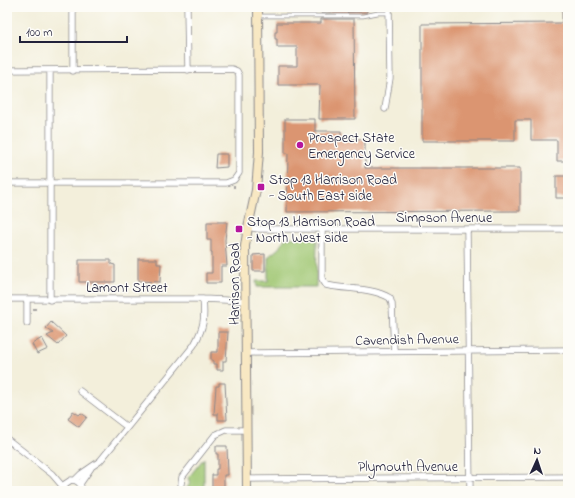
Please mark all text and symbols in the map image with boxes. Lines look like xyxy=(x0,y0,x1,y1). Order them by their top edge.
scale bar xyxy=(20,18,127,44)
text: 100 m xyxy=(26,24,53,42)
place label: Prospect State Emergency Service xyxy=(308,128,416,166)
marker: Prospect State Emergency Service xyxy=(295,140,305,150)
place label: Stop 13 Harrison Road - South East side xyxy=(269,170,397,207)
marker: Stop 13 Harrison Road - South East side xyxy=(256,182,266,192)
street label: Simpson Avenue xyxy=(396,208,493,229)
place label: Stop 13 Harrison Road - North West side xyxy=(247,212,375,249)
marker: Stop 13 Harrison Road - North West side xyxy=(234,224,244,234)
street label: Harrison Road xyxy=(225,243,246,325)
street label: Lamont Street xyxy=(86,278,168,299)
street label: Cavendish Avenue xyxy=(355,329,460,352)
north arrow xyxy=(517,440,557,480)
text: N xyxy=(533,443,542,459)
street label: Plymouth Avenue xyxy=(358,457,459,479)

